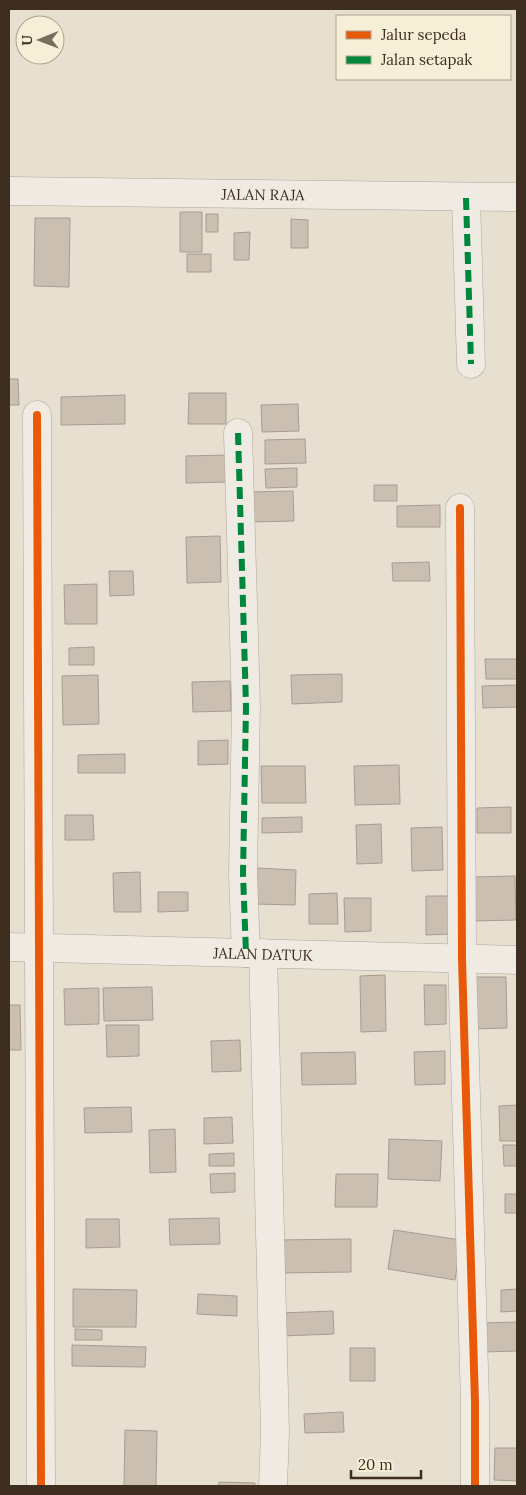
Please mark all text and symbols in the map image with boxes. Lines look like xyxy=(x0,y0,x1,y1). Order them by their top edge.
north arrow xyxy=(15,15,65,65)
legend xyxy=(336,15,511,80)
text: Jalur sepeda xyxy=(380,25,467,44)
text: U xyxy=(18,34,36,46)
text: Jalan setapak xyxy=(380,50,472,69)
street label: JALAN RAJA xyxy=(220,184,305,204)
street label: JALAN DATUK xyxy=(212,943,314,964)
scale bar xyxy=(351,1448,421,1480)
text: 20 m xyxy=(358,1455,393,1474)

